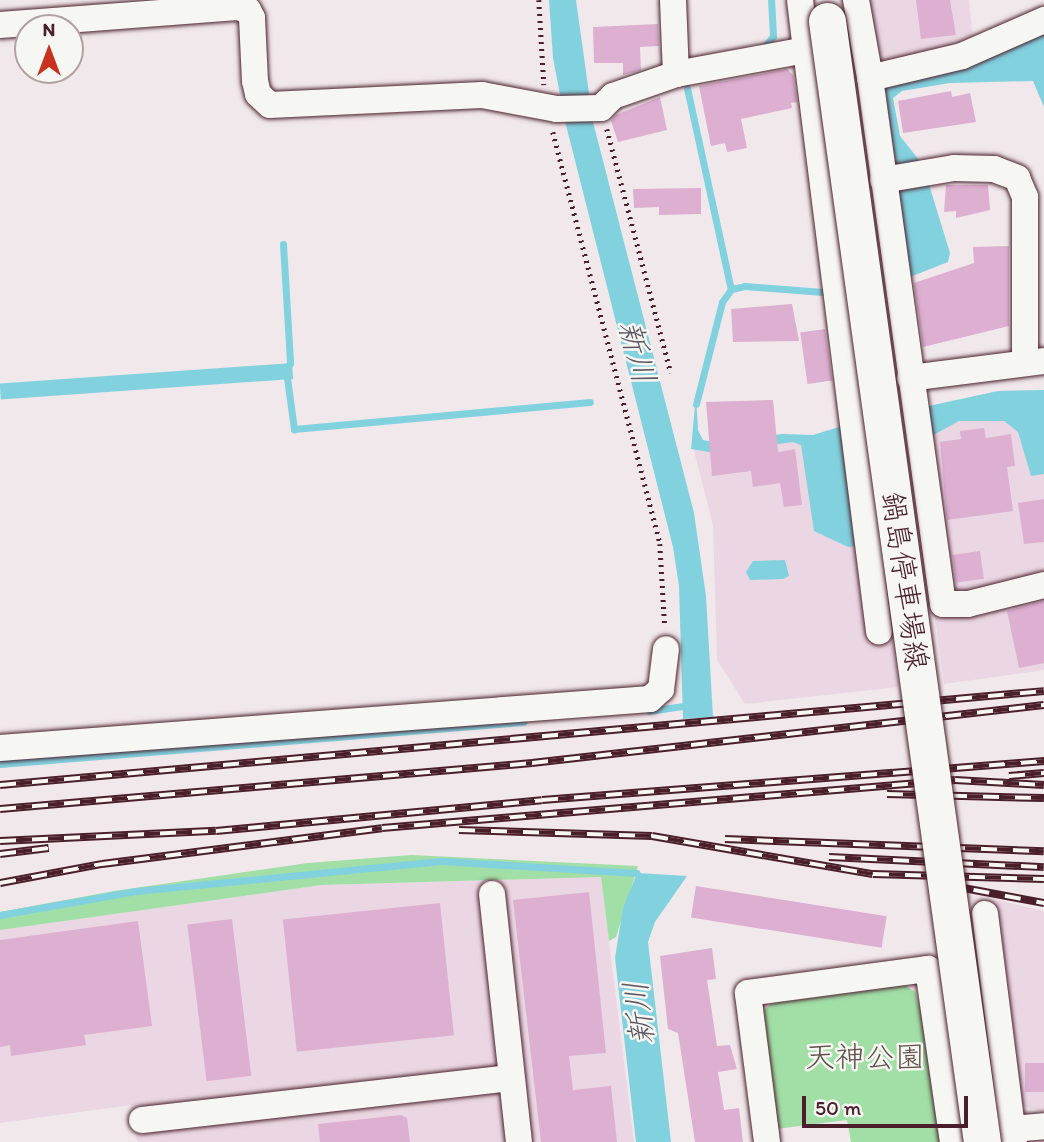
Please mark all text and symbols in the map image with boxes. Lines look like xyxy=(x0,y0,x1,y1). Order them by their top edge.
north arrow xyxy=(14,14,84,84)
text: N xyxy=(43,18,55,41)
water label: 新川 xyxy=(610,316,664,388)
street label: 鍋島停車場線 xyxy=(875,489,935,673)
water label: 新川 xyxy=(616,979,662,1047)
park label: 天神公園 xyxy=(805,1039,925,1075)
scale bar xyxy=(806,1082,972,1126)
text: 50 m xyxy=(815,1095,861,1120)

